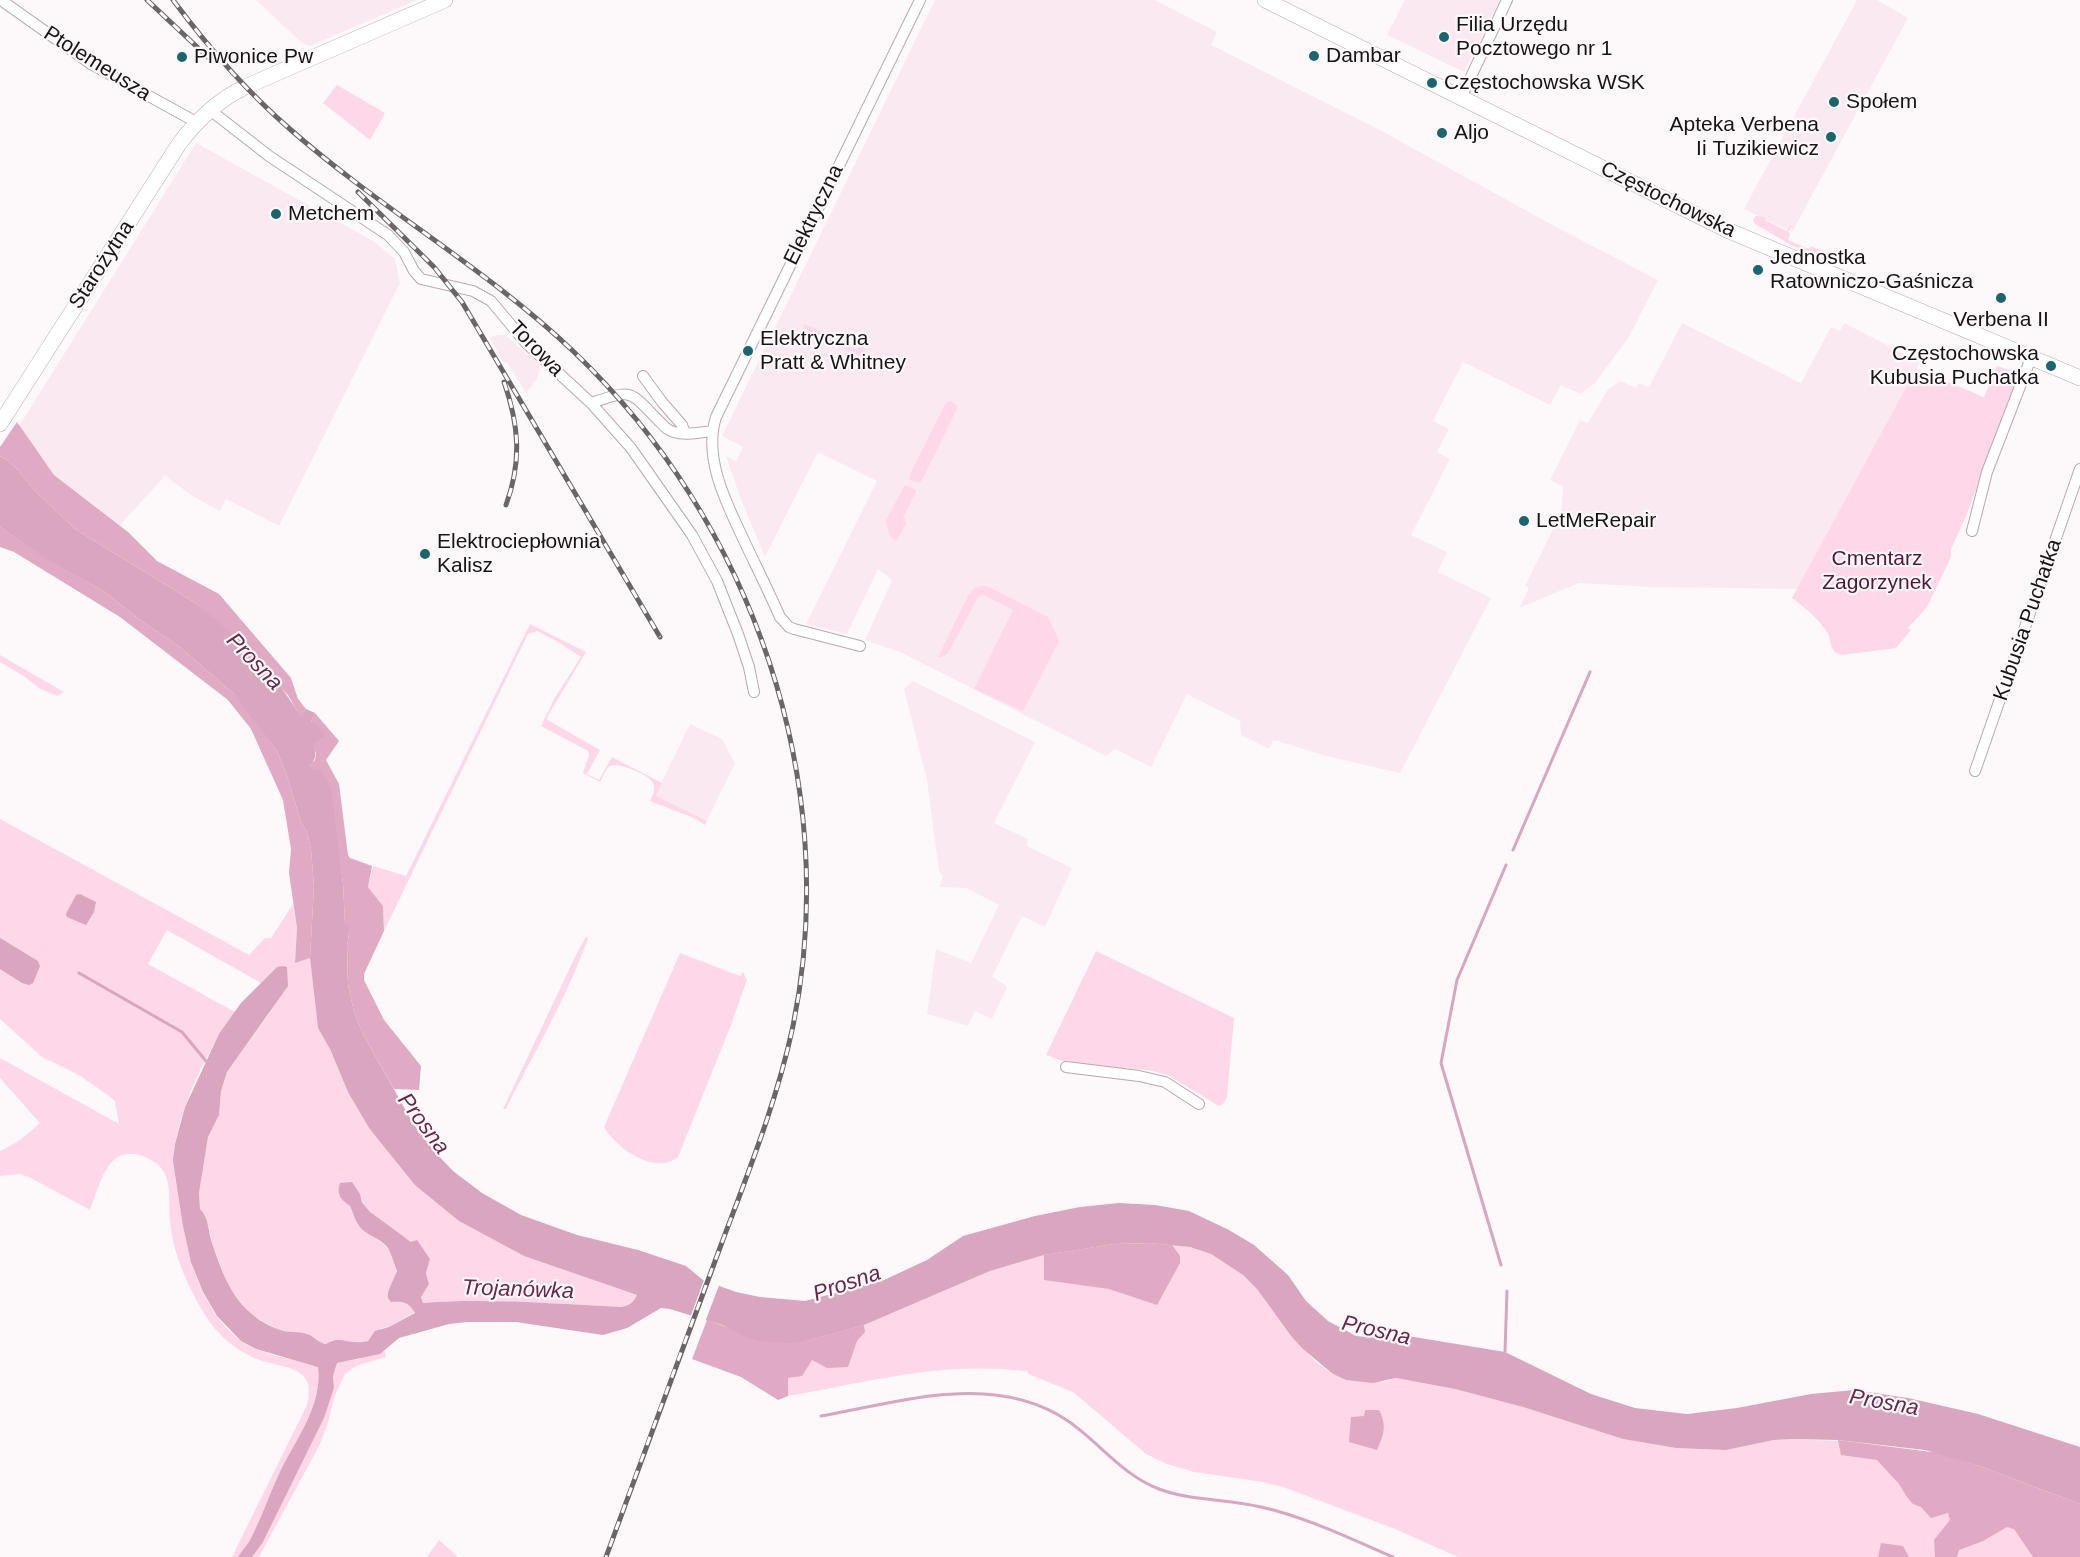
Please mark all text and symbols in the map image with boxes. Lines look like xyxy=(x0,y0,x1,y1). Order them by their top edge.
place label: Filia Urzędu Pocztowego nr 1 xyxy=(1456,12,1612,62)
street label: Ptolemeusza xyxy=(39,21,155,107)
marker: Filia Urzędu Pocztowego nr 1 xyxy=(1437,30,1451,44)
place label: Dambar xyxy=(1326,43,1401,69)
place label: Piwonice Pw xyxy=(194,44,313,70)
marker: Dambar xyxy=(1307,49,1321,63)
marker: Piwonice Pw xyxy=(175,50,189,64)
place label: Częstochowska WSK xyxy=(1444,70,1645,96)
marker: Częstochowska WSK xyxy=(1425,76,1439,90)
place label: Społem xyxy=(1846,89,1917,115)
marker: Społem xyxy=(1827,95,1841,109)
place label: Apteka Verbena Ii Tuzikiewicz xyxy=(1670,112,1819,162)
place label: Aljo xyxy=(1454,120,1489,146)
marker: Aljo xyxy=(1435,126,1449,140)
marker: Apteka Verbena Ii Tuzikiewicz xyxy=(1824,130,1838,144)
street label: Częstochowska xyxy=(1596,156,1740,244)
street label: Elektryczna xyxy=(779,161,849,269)
place label: Metchem xyxy=(288,201,374,227)
marker: Metchem xyxy=(269,207,283,221)
street label: Starożytna xyxy=(64,216,140,314)
place label: Jednostka Ratowniczo-Gaśnicza xyxy=(1770,245,1973,295)
marker: Jednostka Ratowniczo-Gaśnicza xyxy=(1751,263,1765,277)
marker: Verbena II xyxy=(1994,291,2008,305)
place label: Verbena II xyxy=(1953,307,2049,333)
street label: Torowa xyxy=(503,316,569,382)
place label: Elektryczna Pratt & Whitney xyxy=(760,326,906,376)
place label: Częstochowska Kubusia Puchatka xyxy=(1870,341,2039,391)
marker: Elektryczna Pratt & Whitney xyxy=(741,344,755,358)
marker: Częstochowska Kubusia Puchatka xyxy=(2044,359,2058,373)
place label: LetMeRepair xyxy=(1536,508,1656,534)
marker: LetMeRepair xyxy=(1517,514,1531,528)
place label: Elektrociepłownia Kalisz xyxy=(437,529,600,579)
street label: Kubusia Puchatka xyxy=(1989,536,2067,704)
park label: Cmentarz Zagorzynek xyxy=(1822,546,1932,596)
marker: Elektrociepłownia Kalisz xyxy=(418,547,432,561)
water label: Prosna xyxy=(220,628,288,696)
water label: Prosna xyxy=(391,1088,455,1160)
water label: Prosna xyxy=(810,1260,884,1308)
water label: Trojanówka xyxy=(462,1275,574,1305)
water label: Prosna xyxy=(1339,1310,1413,1352)
water label: Prosna xyxy=(1847,1384,1921,1422)

